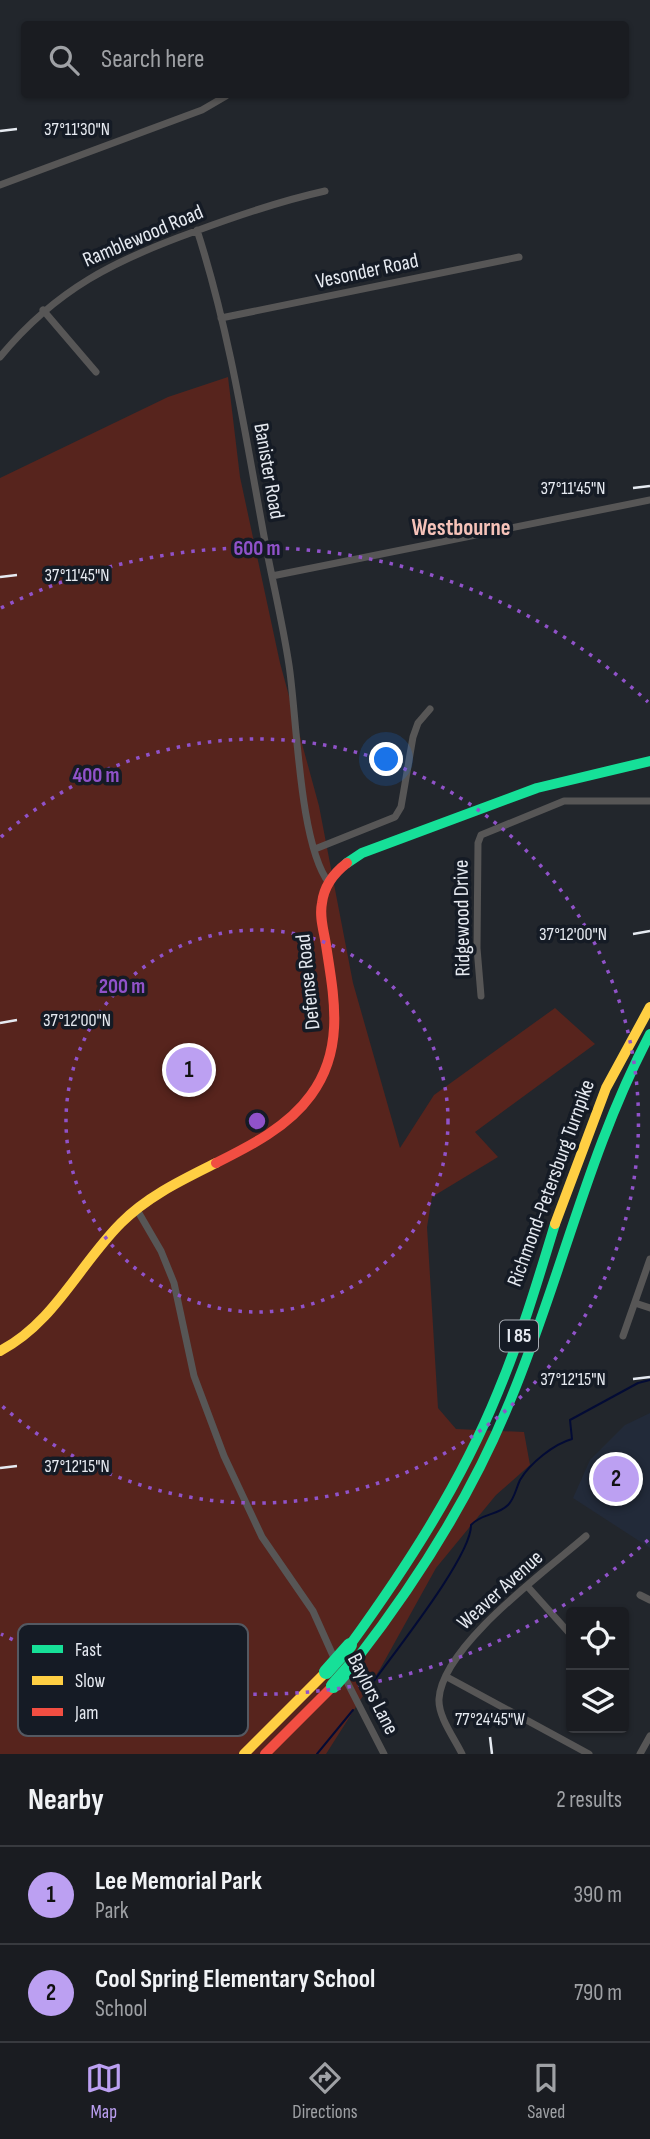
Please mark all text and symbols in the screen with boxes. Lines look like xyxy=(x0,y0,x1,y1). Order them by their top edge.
search box xyxy=(21,21,629,98)
icon: search xyxy=(45,41,83,79)
text: Search here xyxy=(101,44,204,75)
text: 37°11'30"N xyxy=(44,119,110,140)
street label: Ramblewood Road xyxy=(79,199,207,273)
street label: Vesonder Road xyxy=(314,248,420,294)
street label: Banister Road xyxy=(248,421,290,521)
text: 37°11'45"N xyxy=(540,478,606,499)
district label: Westbourne xyxy=(412,514,511,542)
text: 600 m xyxy=(233,536,281,561)
text: 37°11'45"N xyxy=(44,565,110,586)
your location xyxy=(369,742,403,776)
text: 400 m xyxy=(73,763,119,788)
street label: Ridgewood Drive xyxy=(448,859,476,977)
text: 37°12'00"N xyxy=(539,924,607,945)
street label: Defense Road xyxy=(291,933,325,1031)
text: 200 m xyxy=(99,974,145,999)
text: 37°12'00"N xyxy=(43,1010,111,1031)
pin: 1 xyxy=(166,1044,212,1096)
street label: Richmond-Petersburg Turnpike xyxy=(502,1076,600,1290)
centre of rings xyxy=(245,1109,269,1133)
road number: I 85 xyxy=(500,1320,538,1352)
text: 37°12'15"N xyxy=(540,1369,606,1390)
pin: 2 xyxy=(593,1453,639,1505)
text: 37°12'15"N xyxy=(44,1456,110,1477)
street label: Weaver Avenue xyxy=(452,1545,548,1635)
map controls xyxy=(566,1607,629,1733)
button: locate xyxy=(566,1607,629,1670)
legend xyxy=(18,1624,248,1736)
text: Fast xyxy=(75,1639,102,1662)
street label: Baylors Lane xyxy=(342,1649,404,1739)
text: Slow xyxy=(75,1670,105,1693)
button: layers xyxy=(566,1670,629,1733)
text: Jam xyxy=(74,1702,98,1725)
text: 77°24'45"W xyxy=(455,1709,525,1730)
text: Nearby xyxy=(28,1782,104,1818)
text: 2 results xyxy=(556,1786,622,1814)
text: Lee Memorial Park xyxy=(95,1866,262,1897)
text: 1 xyxy=(46,1881,56,1909)
text: 390 m xyxy=(573,1881,622,1909)
text: Park xyxy=(95,1897,129,1925)
text: Cool Spring Elementary School xyxy=(95,1964,375,1995)
text: 2 xyxy=(46,1979,56,2007)
text: 790 m xyxy=(574,1979,622,2007)
text: School xyxy=(95,1995,147,2023)
tab: Map xyxy=(85,2059,123,2124)
tab: Directions xyxy=(292,2059,358,2124)
tab: Saved xyxy=(527,2059,565,2124)

